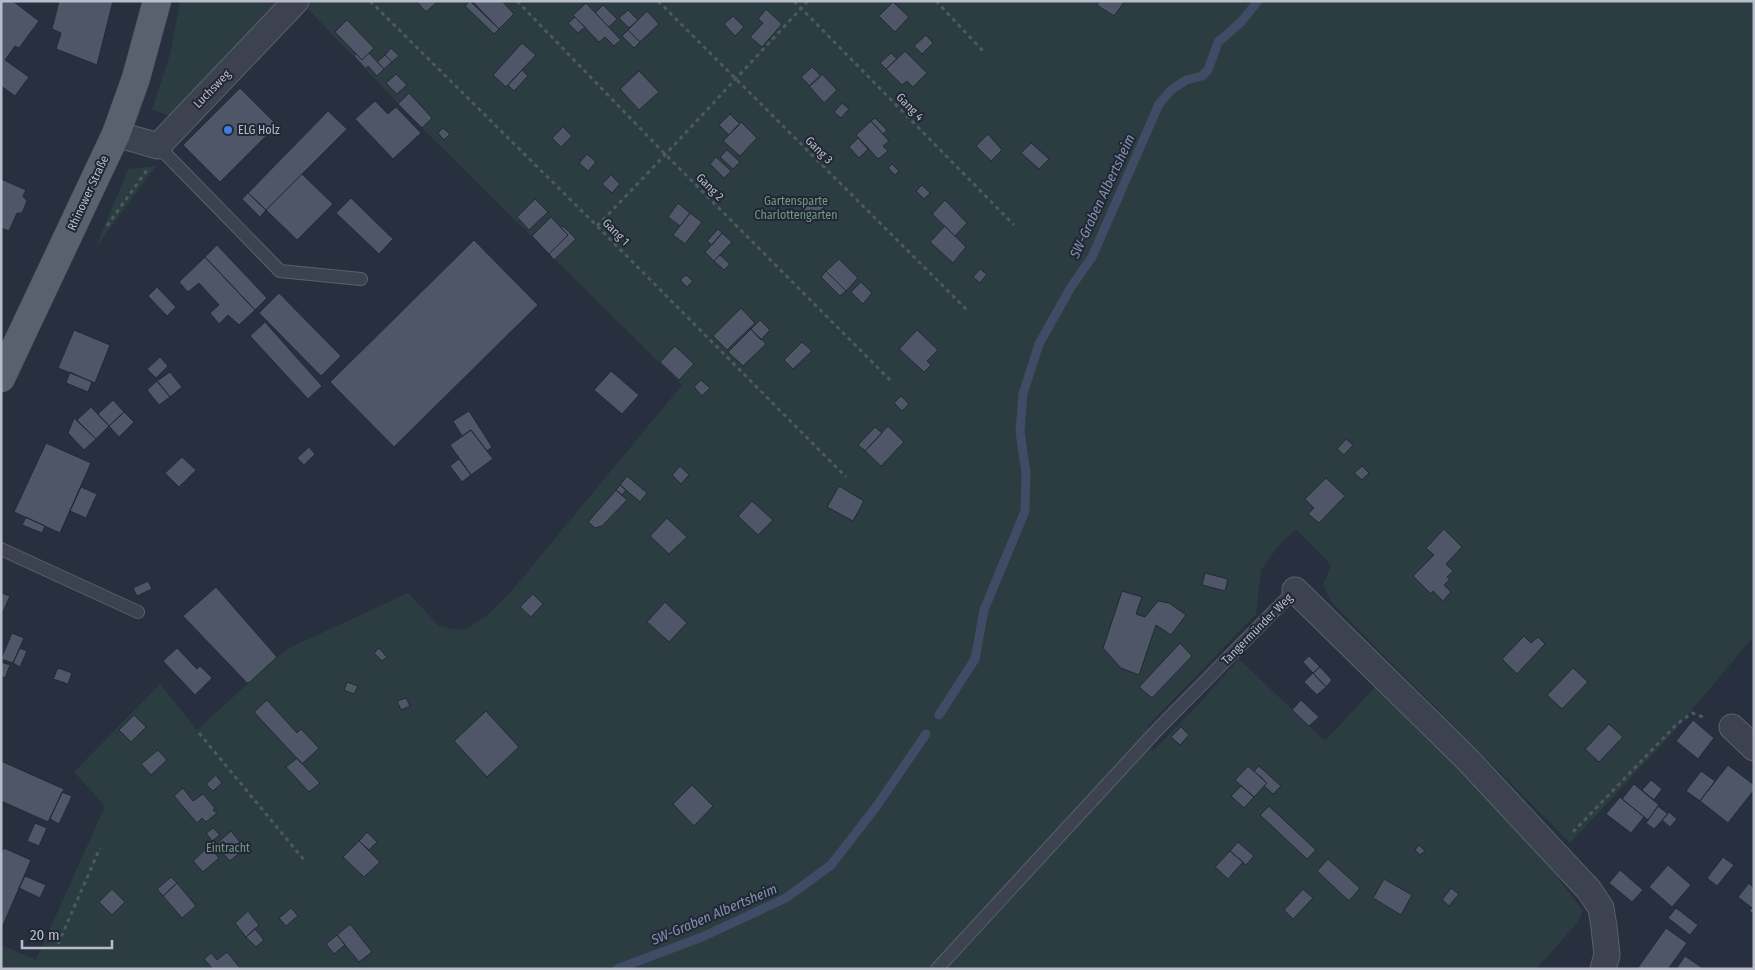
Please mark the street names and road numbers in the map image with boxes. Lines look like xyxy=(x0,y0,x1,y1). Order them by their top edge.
street label: Luchsweg xyxy=(191,67,234,111)
street label: Gang 4 xyxy=(893,90,927,124)
street label: Gang 3 xyxy=(802,133,836,167)
street label: Rhinower Straße xyxy=(64,153,112,233)
street label: Gang 2 xyxy=(693,170,727,204)
street label: Gang 1 xyxy=(600,216,632,248)
street label: Tangermünder Weg xyxy=(1219,590,1296,667)

